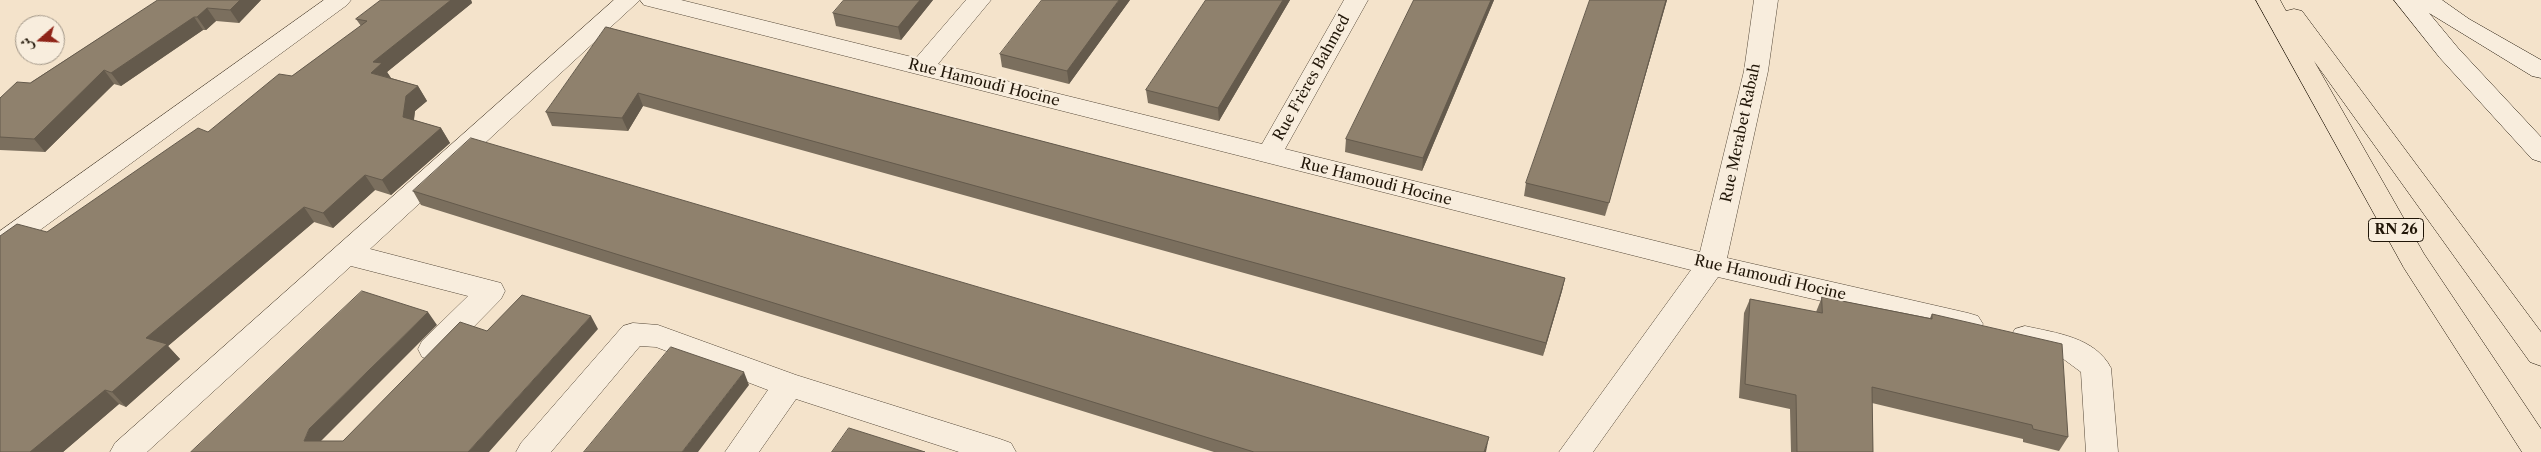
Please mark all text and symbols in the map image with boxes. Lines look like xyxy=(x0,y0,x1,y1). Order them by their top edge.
street label: Rue Frères Bahmed xyxy=(1270,12,1354,144)
north arrow xyxy=(15,15,65,65)
text: ش xyxy=(16,35,38,54)
street label: Rue Hamoudi Hocine xyxy=(906,55,1062,111)
street label: Rue Merabet Rabah xyxy=(1717,62,1765,204)
street label: Rue Hamoudi Hocine xyxy=(1298,154,1454,210)
road number: RN 26 xyxy=(2368,218,2424,242)
street label: Rue Hamoudi Hocine xyxy=(1692,252,1848,304)

